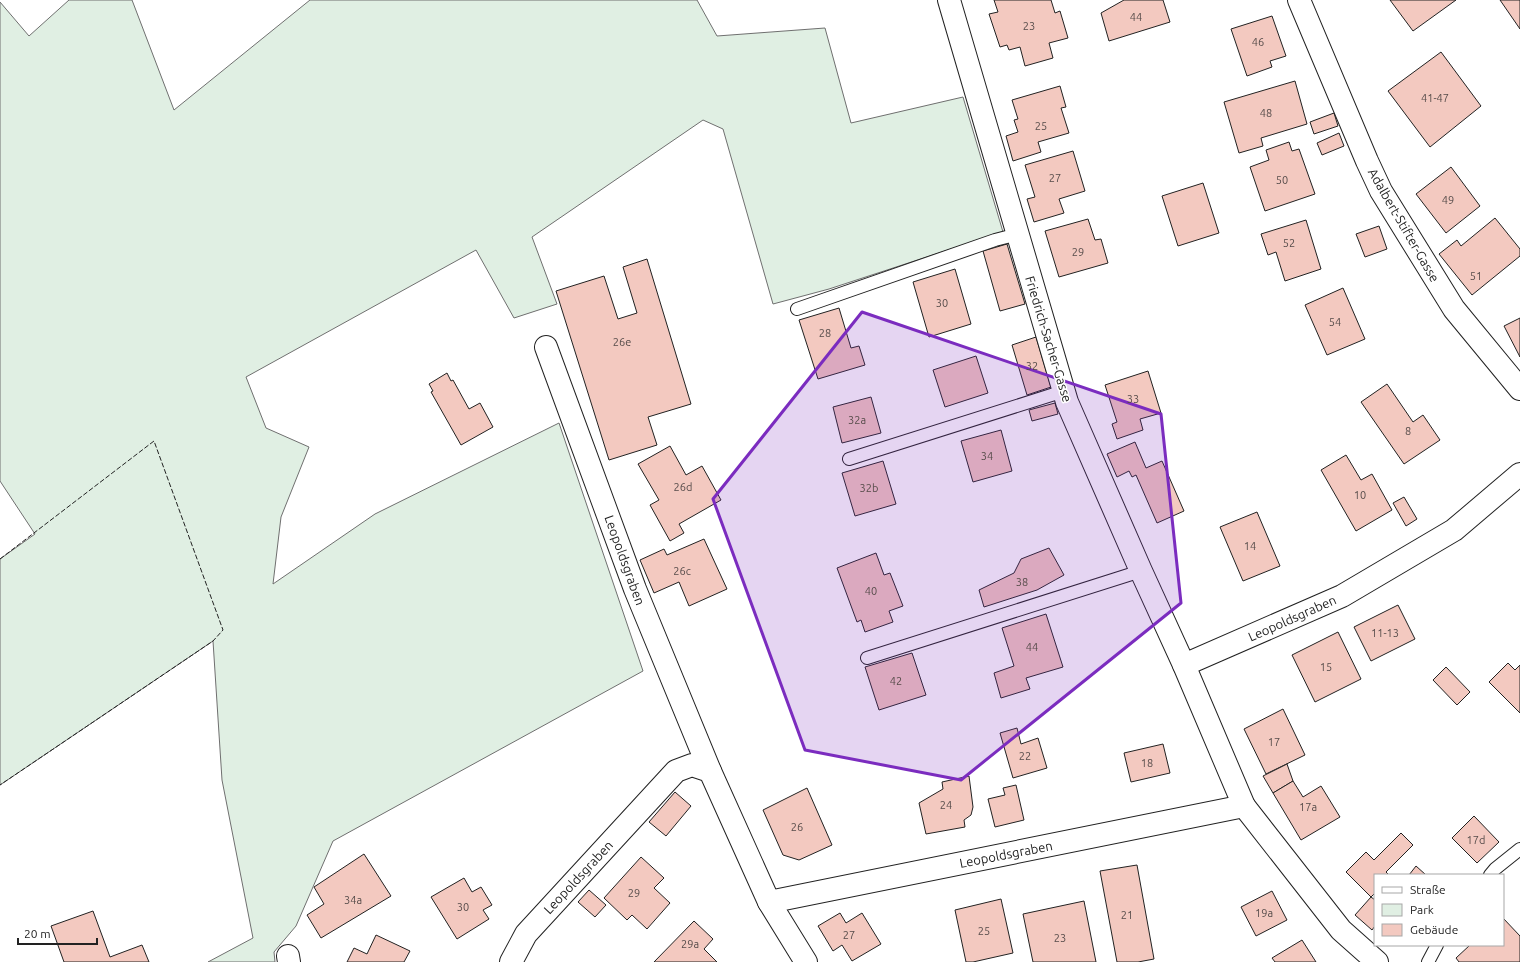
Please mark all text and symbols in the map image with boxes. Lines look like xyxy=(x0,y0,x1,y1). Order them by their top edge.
house number: 44 xyxy=(1130,11,1142,23)
house number: 23 xyxy=(1023,20,1035,32)
house number: 46 xyxy=(1252,36,1264,48)
house number: 41-47 xyxy=(1421,92,1449,104)
house number: 48 xyxy=(1260,107,1272,119)
house number: 25 xyxy=(1035,120,1047,132)
street label: Adalbert-Stifter-Gasse xyxy=(1366,166,1442,284)
house number: 27 xyxy=(1049,172,1061,184)
house number: 50 xyxy=(1276,174,1288,186)
house number: 49 xyxy=(1442,194,1454,206)
house number: 52 xyxy=(1283,237,1295,249)
house number: 29 xyxy=(1072,246,1084,258)
house number: 51 xyxy=(1470,270,1482,282)
street label: Friedrich-Sacher-Gasse xyxy=(1023,274,1075,404)
house number: 30 xyxy=(936,297,948,309)
house number: 54 xyxy=(1329,316,1341,328)
house number: 28 xyxy=(819,327,831,339)
house number: 26e xyxy=(613,336,631,348)
house number: 32 xyxy=(1026,360,1038,372)
house number: 33 xyxy=(1127,393,1139,405)
house number: 32a xyxy=(848,414,866,426)
house number: 8 xyxy=(1405,425,1411,437)
house number: 34 xyxy=(981,450,993,462)
house number: 26d xyxy=(674,481,692,493)
house number: 32b xyxy=(860,482,878,494)
house number: 10 xyxy=(1354,489,1366,501)
street label: Leopoldsgraben xyxy=(602,513,648,607)
house number: 14 xyxy=(1244,540,1256,552)
house number: 26c xyxy=(673,565,691,577)
house number: 38 xyxy=(1016,576,1028,588)
house number: 40 xyxy=(865,585,877,597)
street label: Leopoldsgraben xyxy=(1246,592,1338,644)
house number: 11-13 xyxy=(1371,627,1399,639)
house number: 44 xyxy=(1026,641,1038,653)
house number: 15 xyxy=(1320,661,1332,673)
house number: 42 xyxy=(890,675,902,687)
house number: 17 xyxy=(1268,736,1280,748)
house number: 22 xyxy=(1019,750,1031,762)
house number: 18 xyxy=(1141,757,1153,769)
house number: 24 xyxy=(940,799,952,811)
house number: 17a xyxy=(1299,801,1317,813)
house number: 26 xyxy=(791,821,803,833)
house number: 17d xyxy=(1467,834,1485,846)
street label: Leopoldsgraben xyxy=(541,838,615,916)
street label: Leopoldsgraben xyxy=(958,838,1054,870)
legend xyxy=(1374,874,1504,946)
text: Straße xyxy=(1410,883,1446,896)
house number: 29 xyxy=(628,887,640,899)
house number: 34a xyxy=(344,894,362,906)
house number: 30 xyxy=(457,901,469,913)
text: Park xyxy=(1410,903,1434,916)
house number: 19a xyxy=(1255,907,1273,919)
house number: 21 xyxy=(1121,909,1133,921)
scale bar xyxy=(18,920,97,946)
text: Gebäude xyxy=(1410,923,1458,936)
house number: 25 xyxy=(978,925,990,937)
text: 20 m xyxy=(24,927,51,940)
house number: 27 xyxy=(843,929,855,941)
house number: 23 xyxy=(1054,932,1066,944)
house number: 29a xyxy=(681,938,699,950)

